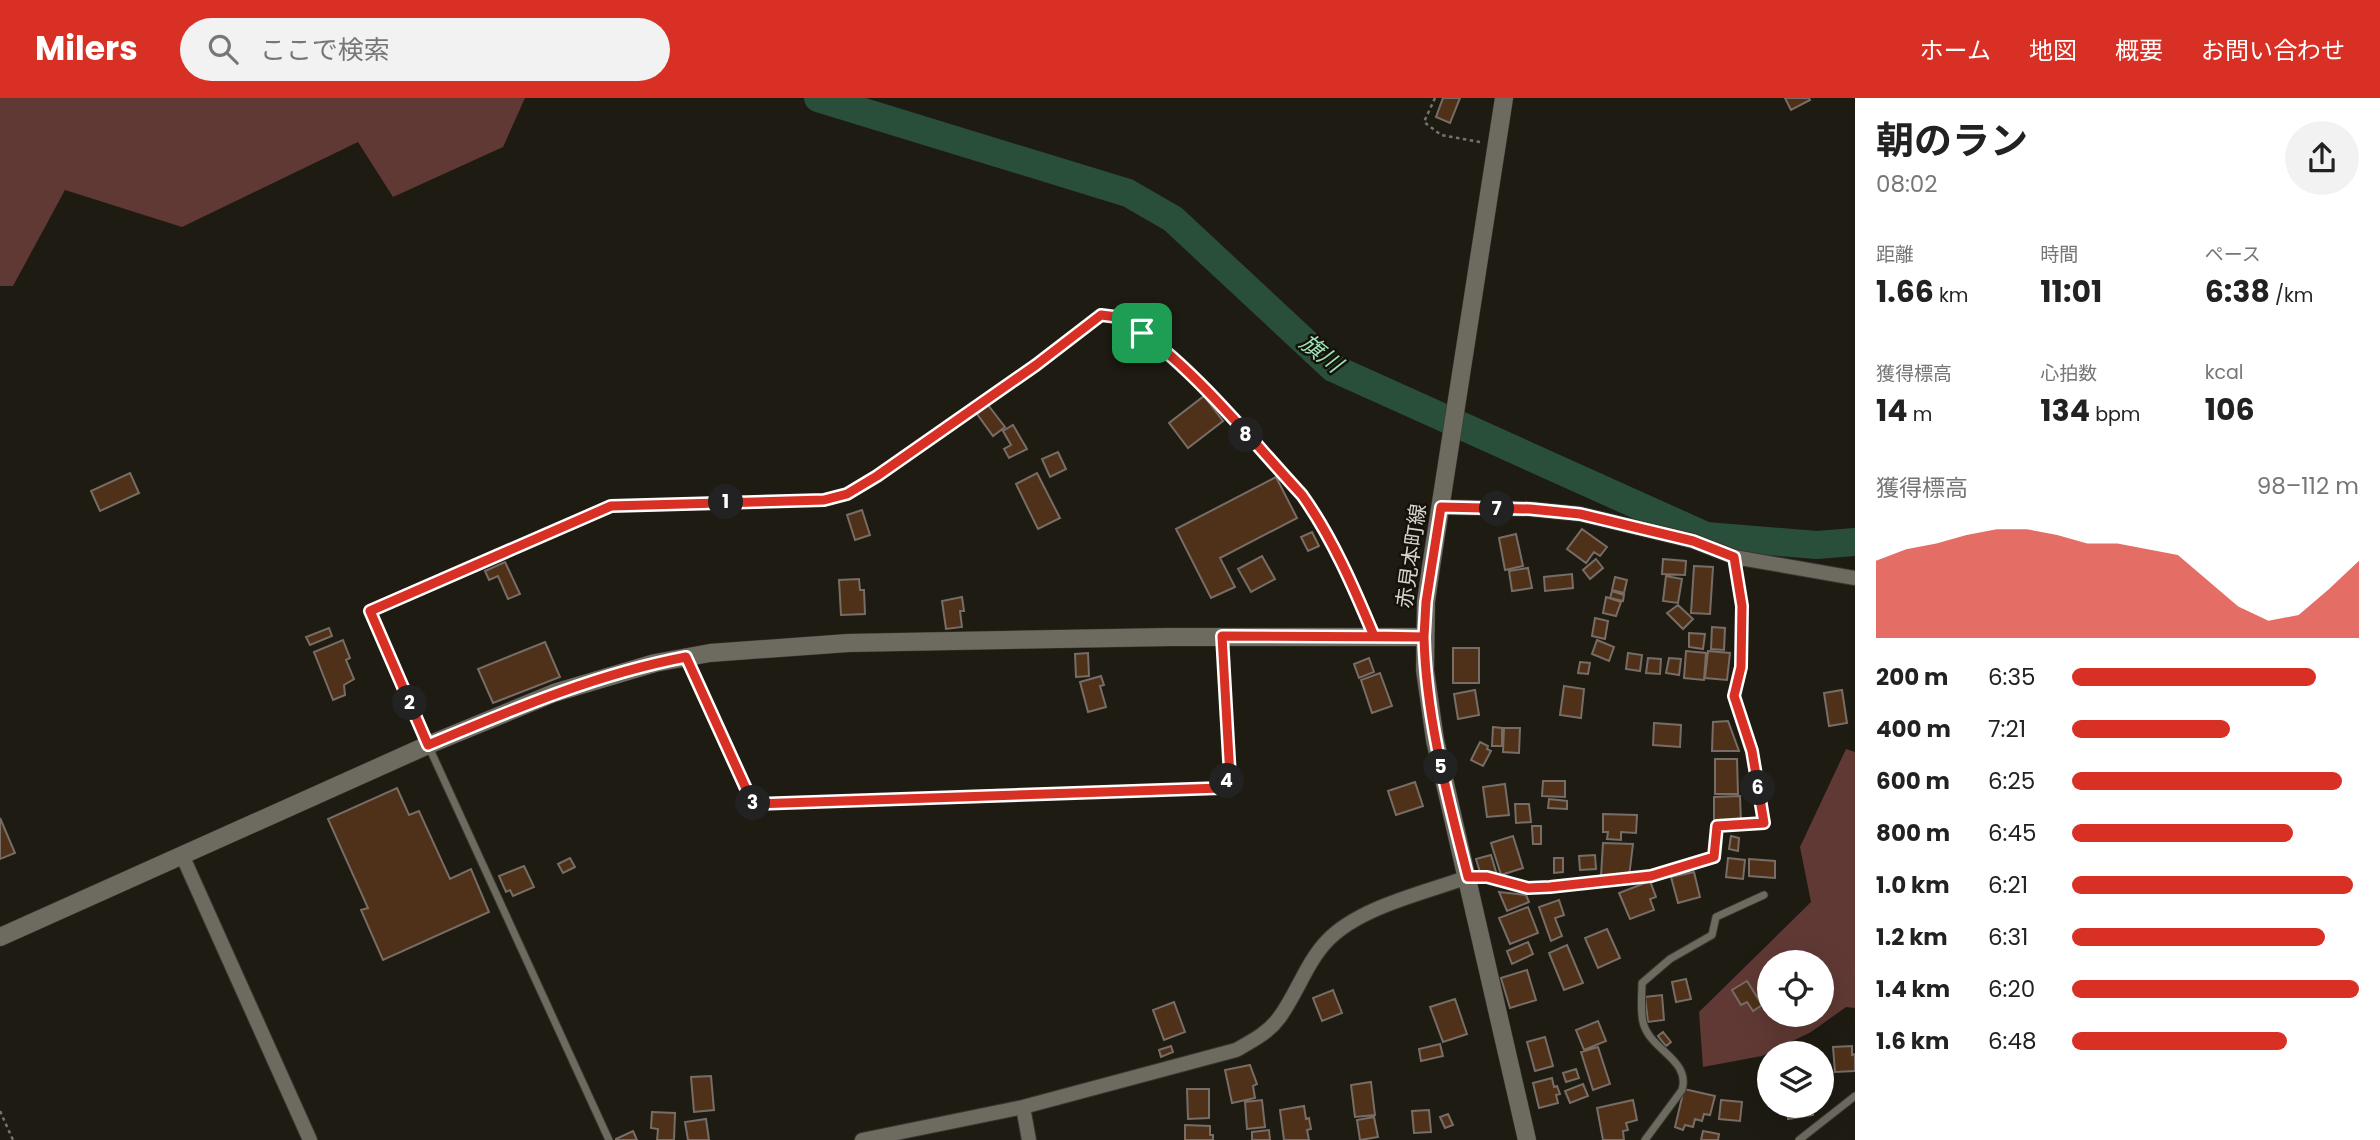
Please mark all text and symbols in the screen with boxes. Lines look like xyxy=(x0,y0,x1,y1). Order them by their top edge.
search box xyxy=(180,18,670,81)
text: Milers xyxy=(35,25,138,72)
icon: search xyxy=(204,30,242,68)
text: ここで検索 xyxy=(260,32,390,68)
text: ホーム xyxy=(1920,34,1991,67)
text: 地図 xyxy=(2029,34,2077,67)
text: 概要 xyxy=(2115,34,2163,67)
text: お問い合わせ xyxy=(2201,34,2345,67)
text: 朝のラン xyxy=(1876,114,2028,167)
button: share xyxy=(2285,121,2359,195)
text: 08:02 xyxy=(1876,168,1938,200)
text: 距離 xyxy=(1876,241,1914,268)
text: 時間 xyxy=(2040,241,2078,268)
text: ペース xyxy=(2205,241,2261,268)
text: 1.66 xyxy=(1876,270,1934,313)
text: 11:01 xyxy=(2040,270,2102,313)
text: 6:38 xyxy=(2205,270,2270,313)
text: km xyxy=(1934,282,1968,309)
text: /km xyxy=(2270,282,2313,309)
pin xyxy=(1112,303,1172,363)
icon: arrive xyxy=(1123,314,1161,352)
water label: 旗川 xyxy=(1293,326,1351,382)
text: kcal xyxy=(2205,359,2244,386)
text: 獲得標高 xyxy=(1876,360,1952,387)
text: 心拍数 xyxy=(2040,360,2097,387)
text: 106 xyxy=(2205,388,2255,431)
text: 14 xyxy=(1876,389,1908,432)
text: 134 xyxy=(2040,389,2090,432)
text: m xyxy=(1908,401,1932,428)
text: bpm xyxy=(2090,401,2140,428)
pin: 8 xyxy=(1228,418,1264,452)
text: 8 xyxy=(1239,421,1252,448)
text: 98–112 m xyxy=(2257,470,2359,502)
text: 獲得標高 xyxy=(1876,472,1968,504)
pin: 1 xyxy=(708,484,744,520)
text: 1 xyxy=(722,488,729,515)
pin: 7 xyxy=(1480,492,1514,526)
text: 7 xyxy=(1491,495,1502,522)
street label: 赤見本町線 xyxy=(1389,502,1433,610)
text: 200 m xyxy=(1876,661,1948,693)
text: 6:35 xyxy=(1988,661,2036,693)
pin: 2 xyxy=(392,686,428,720)
text: 2 xyxy=(404,689,415,716)
text: 400 m xyxy=(1876,713,1951,745)
text: 7:21 xyxy=(1988,713,2026,745)
pin: 5 xyxy=(1424,750,1458,784)
text: 5 xyxy=(1434,753,1447,780)
pin: 4 xyxy=(1210,764,1244,798)
text: 600 m xyxy=(1876,765,1950,797)
text: 6:25 xyxy=(1988,765,2035,797)
text: 4 xyxy=(1220,767,1233,794)
pin: 6 xyxy=(1740,770,1776,806)
text: 6 xyxy=(1751,774,1764,801)
pin: 3 xyxy=(736,786,770,820)
text: 3 xyxy=(747,789,758,816)
text: 800 m xyxy=(1876,817,1950,849)
text: 6:45 xyxy=(1988,817,2036,849)
text: 1.0 km xyxy=(1876,869,1950,901)
text: 6:21 xyxy=(1988,869,2028,901)
text: 1.2 km xyxy=(1876,921,1948,953)
text: 6:31 xyxy=(1988,921,2028,953)
map controls xyxy=(1757,950,1834,1118)
button: locate xyxy=(1757,950,1834,1027)
text: 1.4 km xyxy=(1876,973,1950,1005)
text: 6:20 xyxy=(1988,973,2035,1005)
text: 1.6 km xyxy=(1876,1025,1949,1057)
text: 6:48 xyxy=(1988,1025,2036,1057)
button: layers xyxy=(1757,1041,1834,1118)

